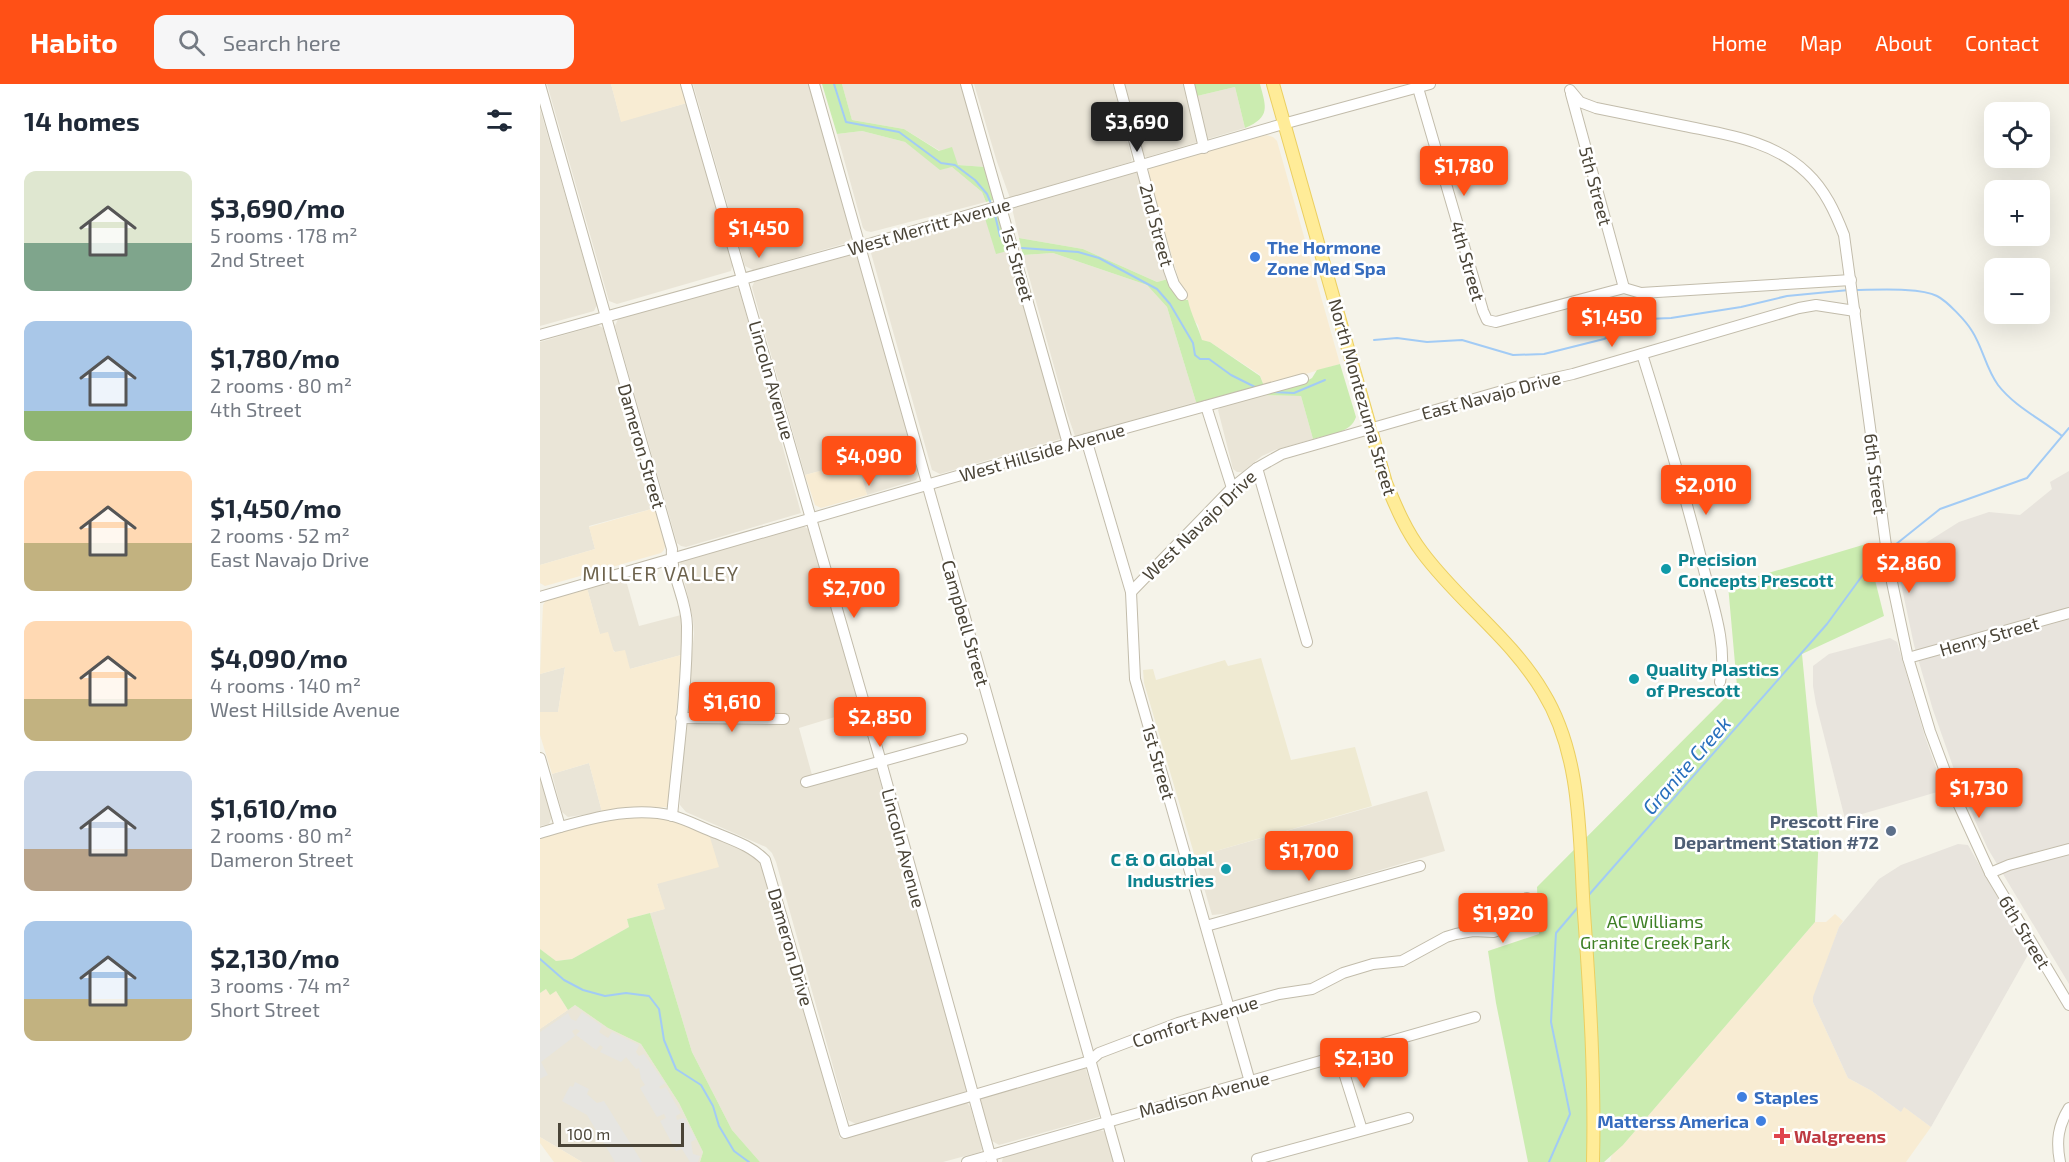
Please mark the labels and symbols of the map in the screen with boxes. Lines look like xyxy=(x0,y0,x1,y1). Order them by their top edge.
pin: $3,690 xyxy=(1088,102,1186,153)
street label: 5th Street xyxy=(1575,144,1617,228)
pin: $1,780 xyxy=(1415,146,1513,197)
street label: 2nd Street xyxy=(1135,181,1179,269)
street label: West Merritt Avenue xyxy=(845,192,1013,260)
pin: $1,450 xyxy=(710,208,808,259)
street label: 4th Street xyxy=(1446,218,1490,304)
street label: 1st Street xyxy=(997,224,1039,304)
place label: The Hormone Zone Med Spa xyxy=(1267,236,1386,279)
marker: The Hormone Zone Med Spa xyxy=(1248,250,1262,264)
street label: North Montezuma Street xyxy=(1324,296,1402,498)
pin: $1,450 xyxy=(1563,297,1661,348)
street label: Lincoln Avenue xyxy=(745,318,799,442)
street label: East Navajo Drive xyxy=(1419,366,1563,424)
street label: Dameron Street xyxy=(614,381,670,511)
street label: West Hillside Avenue xyxy=(957,418,1127,486)
street label: 6th Street xyxy=(1860,432,1892,516)
pin: $4,090 xyxy=(820,436,918,487)
street label: West Navajo Drive xyxy=(1137,465,1261,585)
pin: $2,010 xyxy=(1657,465,1755,516)
pin: $2,860 xyxy=(1860,543,1958,594)
place label: Precision Concepts Prescott xyxy=(1678,548,1834,591)
street label: Campbell Street xyxy=(937,557,995,689)
district label: MILLER VALLEY xyxy=(582,561,740,585)
marker: Precision Concepts Prescott xyxy=(1659,562,1673,576)
pin: $2,700 xyxy=(805,568,903,619)
street label: Henry Street xyxy=(1937,611,2041,661)
place label: Quality Plastics of Prescott xyxy=(1646,658,1779,701)
marker: Quality Plastics of Prescott xyxy=(1627,672,1641,686)
pin: $1,610 xyxy=(683,682,781,733)
pin: $2,850 xyxy=(831,697,929,748)
water label: Granite Creek xyxy=(1637,711,1735,819)
street label: 1st Street xyxy=(1138,722,1180,802)
pin: $1,730 xyxy=(1930,768,2028,819)
street label: Lincoln Avenue xyxy=(877,786,931,910)
place label: Prescott Fire Department Station #72 xyxy=(1674,810,1879,853)
marker: Prescott Fire Department Station #72 xyxy=(1884,824,1898,838)
pin: $1,700 xyxy=(1260,831,1358,882)
place label: C & O Global Industries xyxy=(1111,848,1214,891)
marker: C & O Global Industries xyxy=(1219,862,1233,876)
street label: Dameron Drive xyxy=(764,885,818,1009)
street label: 6th Street xyxy=(1995,891,2056,973)
pin: $1,920 xyxy=(1454,893,1552,944)
park label: AC Williams Granite Creek Park xyxy=(1580,910,1730,953)
street label: Comfort Avenue xyxy=(1129,990,1261,1052)
pin: $2,130 xyxy=(1315,1038,1413,1089)
street label: Madison Avenue xyxy=(1136,1066,1272,1122)
place label: Staples xyxy=(1754,1086,1819,1108)
marker: Staples xyxy=(1735,1090,1749,1104)
place label: Matterss America xyxy=(1597,1110,1749,1132)
marker: Matterss America xyxy=(1754,1114,1768,1128)
scale bar xyxy=(558,1120,684,1148)
place label: Walgreens xyxy=(1794,1125,1886,1147)
marker: Walgreens xyxy=(1775,1129,1789,1143)

